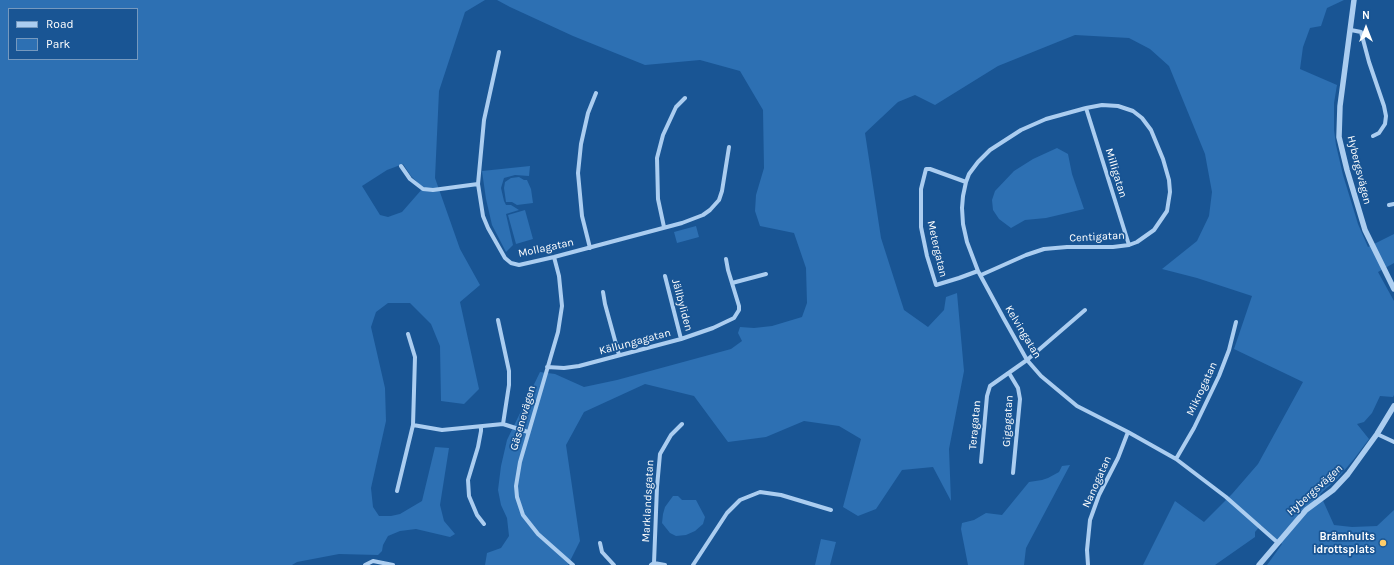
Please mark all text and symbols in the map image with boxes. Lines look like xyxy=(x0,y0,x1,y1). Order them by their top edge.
legend xyxy=(8,8,138,60)
north arrow xyxy=(1346,8,1386,48)
text: N xyxy=(1362,9,1370,22)
text: Road xyxy=(46,17,74,31)
text: Park xyxy=(46,37,70,51)
street label: Hybergsvägen xyxy=(1344,134,1374,206)
street label: Milligatan xyxy=(1102,147,1130,199)
street label: Metergatan xyxy=(924,219,950,279)
street label: Centigatan xyxy=(1069,229,1125,245)
street label: Mollagatan xyxy=(517,236,575,260)
street label: Jällbyliden xyxy=(669,277,695,333)
street label: Kelvingatan xyxy=(1002,303,1044,361)
street label: Källungagatan xyxy=(598,326,672,358)
street label: Mikrogatan xyxy=(1184,360,1220,418)
street label: Gäsenevägen xyxy=(507,384,539,452)
street label: Gigagatan xyxy=(1000,395,1016,447)
street label: Teragatan xyxy=(966,400,984,450)
street label: Nanogatan xyxy=(1080,454,1114,510)
street label: Marklandsgatan xyxy=(639,459,657,543)
street label: Hybergsvägen xyxy=(1284,462,1346,518)
place label: Brämhults idrottsplats xyxy=(1313,530,1375,556)
marker: Brämhults idrottsplats xyxy=(1378,538,1388,548)

